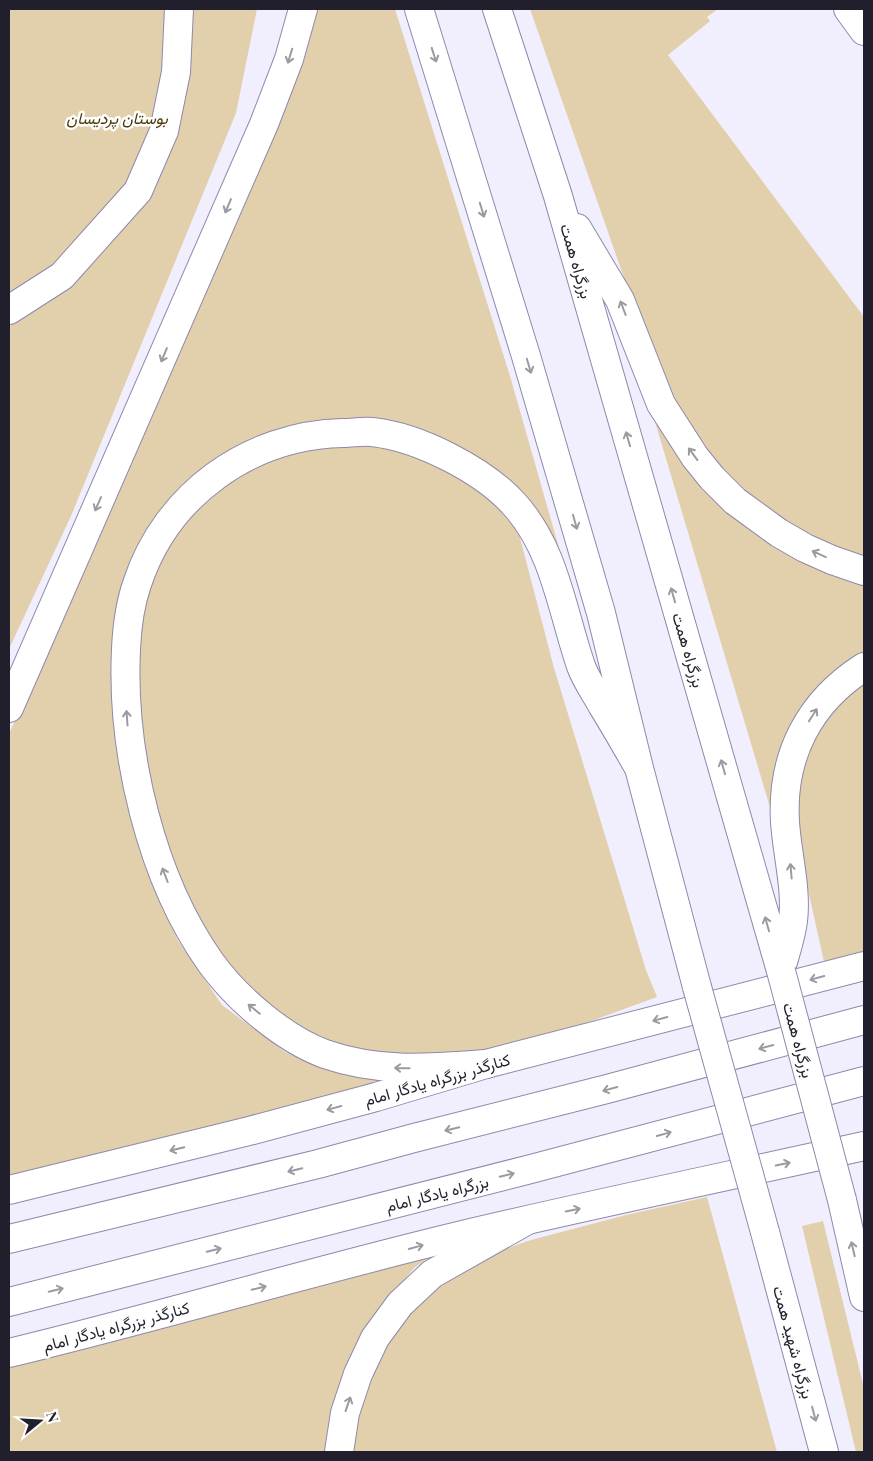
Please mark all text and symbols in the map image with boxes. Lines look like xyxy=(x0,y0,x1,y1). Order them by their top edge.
one-way arrow xyxy=(285,47,294,63)
one-way arrow xyxy=(429,47,439,63)
park label: بوستان پردیسان xyxy=(66,107,169,130)
one-way arrow xyxy=(223,198,233,213)
one-way arrow xyxy=(478,202,487,218)
street label: بزرگراه همت xyxy=(555,221,598,301)
one-way arrow xyxy=(617,301,626,316)
one-way arrow xyxy=(158,347,168,362)
one-way arrow xyxy=(525,358,535,374)
one-way arrow xyxy=(622,431,632,447)
one-way arrow xyxy=(688,448,699,461)
one-way arrow xyxy=(93,496,103,511)
one-way arrow xyxy=(571,513,580,529)
one-way arrow xyxy=(812,549,827,559)
one-way arrow xyxy=(668,587,677,603)
street label: بزرگراه همت xyxy=(667,610,710,690)
one-way arrow xyxy=(809,708,819,722)
one-way arrow xyxy=(123,711,132,727)
one-way arrow xyxy=(718,760,728,776)
one-way arrow xyxy=(786,863,796,879)
one-way arrow xyxy=(160,868,169,883)
one-way arrow xyxy=(762,916,771,932)
one-way arrow xyxy=(810,974,826,984)
street label: بزرگراه همت xyxy=(778,1000,819,1080)
one-way arrow xyxy=(248,1004,261,1015)
one-way arrow xyxy=(652,1015,668,1024)
one-way arrow xyxy=(759,1042,775,1052)
street label: کنارگذر بزرگراه یادگار امام xyxy=(361,1048,513,1111)
one-way arrow xyxy=(394,1063,410,1073)
one-way arrow xyxy=(602,1084,618,1094)
one-way arrow xyxy=(327,1104,343,1113)
one-way arrow xyxy=(445,1125,461,1134)
one-way arrow xyxy=(655,1129,671,1138)
one-way arrow xyxy=(169,1145,185,1154)
one-way arrow xyxy=(775,1159,791,1168)
one-way arrow xyxy=(287,1166,303,1175)
street label: بزرگراه یادگار امام xyxy=(383,1170,491,1217)
one-way arrow xyxy=(498,1170,514,1179)
one-way arrow xyxy=(565,1205,581,1214)
one-way arrow xyxy=(408,1242,424,1251)
one-way arrow xyxy=(848,1242,857,1258)
one-way arrow xyxy=(205,1244,221,1254)
one-way arrow xyxy=(251,1282,267,1292)
street label: بزرگراه شهید همت xyxy=(768,1283,819,1401)
one-way arrow xyxy=(48,1284,64,1294)
street label: کنارگذر بزرگراه یادگار امام xyxy=(40,1296,192,1357)
north arrow xyxy=(15,1396,65,1446)
one-way arrow xyxy=(343,1397,353,1413)
one-way arrow xyxy=(809,1406,819,1422)
text: N xyxy=(42,1409,63,1425)

